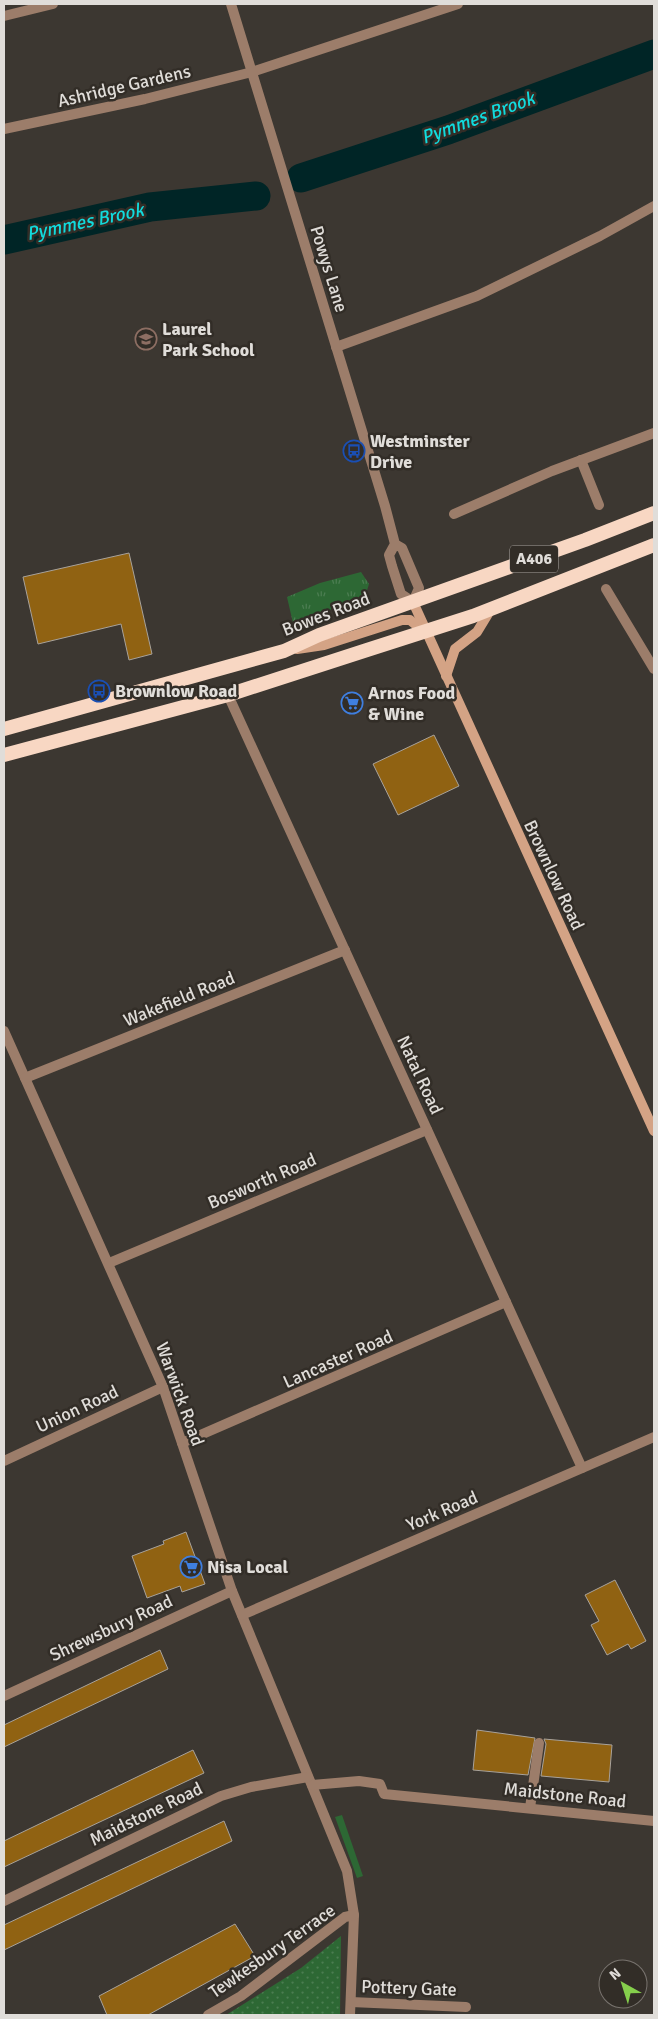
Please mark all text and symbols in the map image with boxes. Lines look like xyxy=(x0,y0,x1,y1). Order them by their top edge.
street label: Ashridge Gardens xyxy=(55,60,193,112)
water label: Pymmes Brook xyxy=(418,86,539,150)
water label: Pymmes Brook xyxy=(24,198,147,246)
street label: Powys Lane xyxy=(305,223,353,315)
place label: Laurel Park School xyxy=(162,318,255,361)
school or university icon: Laurel Park School xyxy=(134,327,158,351)
place label: Westminster Drive xyxy=(370,430,471,473)
bus stop icon: Westminster Drive xyxy=(342,439,366,463)
road number: A406 xyxy=(510,546,558,572)
street label: Bowes Road xyxy=(279,587,373,641)
bus stop icon: Brownlow Road xyxy=(87,679,111,703)
place label: Brownlow Road xyxy=(115,680,237,702)
place label: Arnos Food & Wine xyxy=(368,682,456,725)
supermarket icon: Arnos Food & Wine xyxy=(340,691,364,715)
street label: Brownlow Road xyxy=(519,817,589,933)
street label: Wakefield Road xyxy=(120,967,238,1031)
street label: Natal Road xyxy=(392,1032,448,1118)
street label: Bosworth Road xyxy=(204,1148,320,1214)
street label: Lancaster Road xyxy=(280,1325,396,1393)
street label: Warwick Road xyxy=(151,1339,209,1449)
street label: Union Road xyxy=(32,1380,122,1438)
street label: York Road xyxy=(403,1486,481,1536)
supermarket icon: Nisa Local xyxy=(179,1555,203,1579)
place label: Nisa Local xyxy=(207,1556,288,1578)
street label: Shrewsbury Road xyxy=(46,1590,176,1666)
street label: Maidstone Road xyxy=(86,1777,206,1851)
street label: Maidstone Road xyxy=(503,1778,627,1812)
street label: Tewkesbury Terrace xyxy=(204,1899,340,2003)
north arrow xyxy=(598,1959,648,2009)
text: N xyxy=(606,1965,624,1984)
street label: Pottery Gate xyxy=(361,1975,457,2001)

